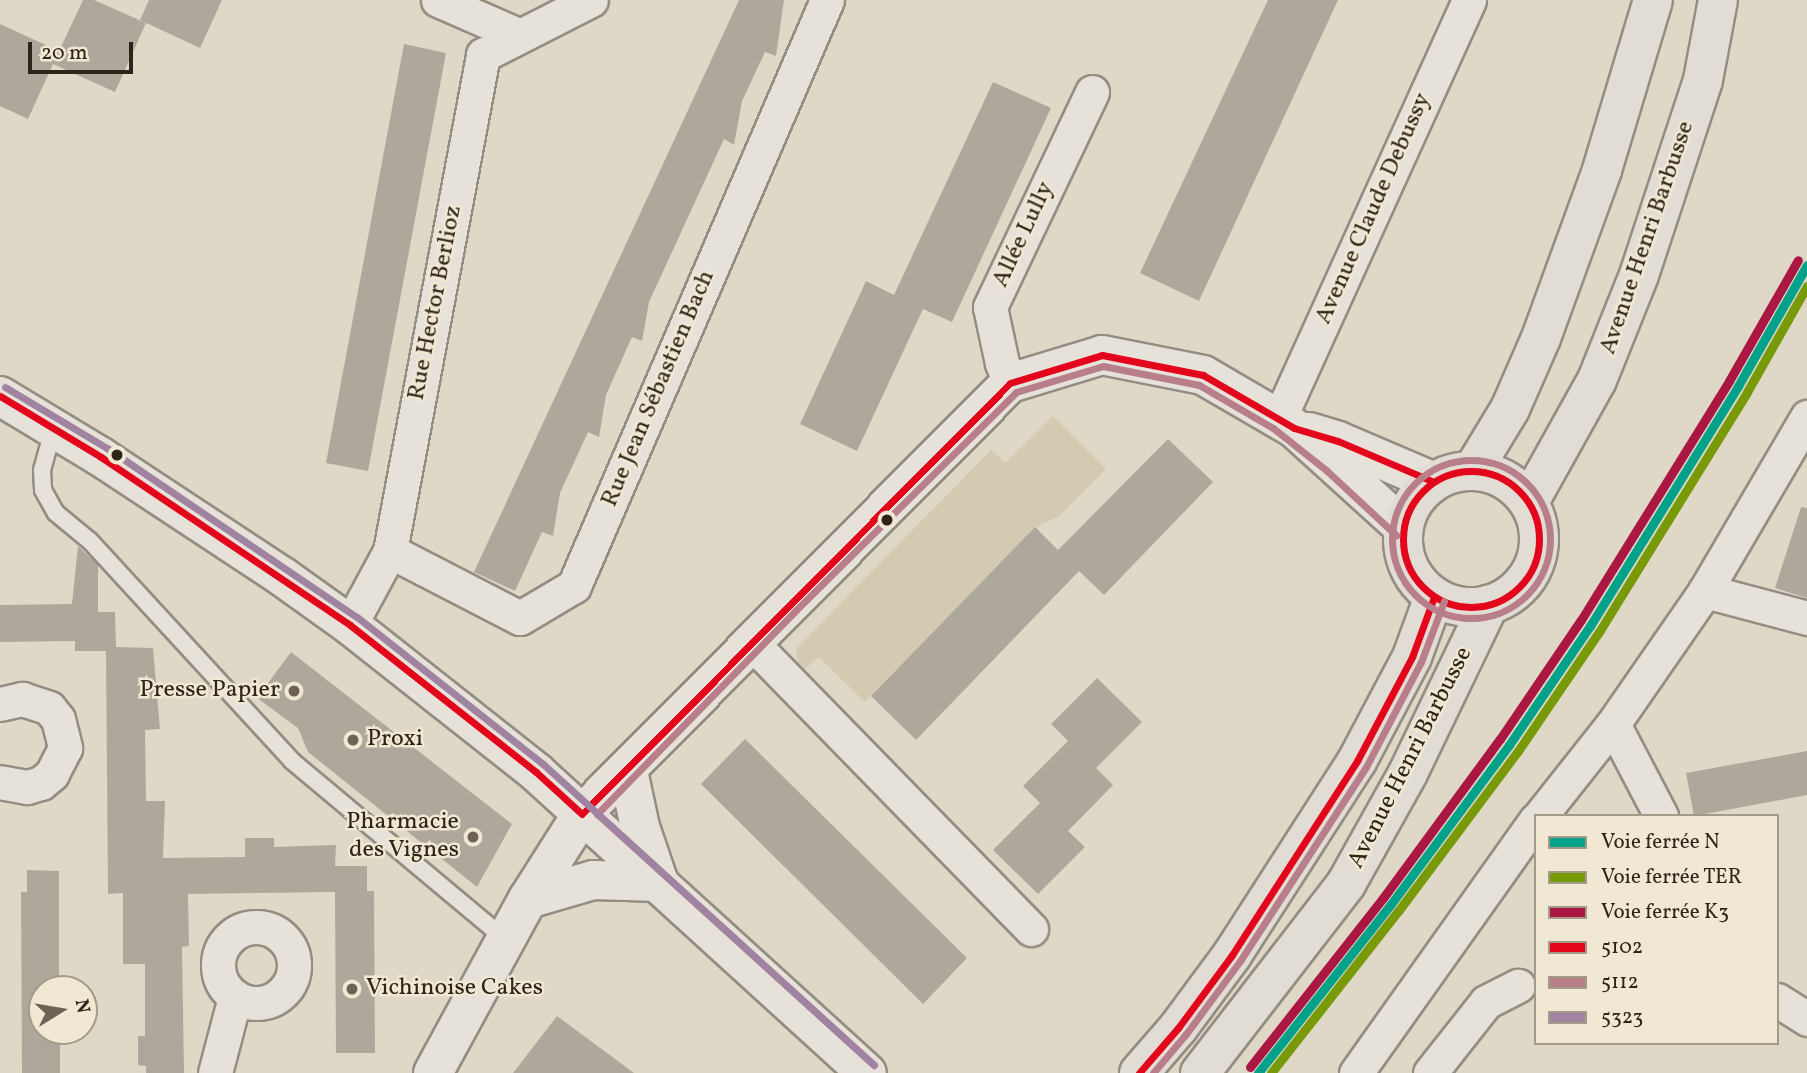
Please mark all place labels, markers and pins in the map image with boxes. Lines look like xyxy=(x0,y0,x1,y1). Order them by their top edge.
unlabelled marker xyxy=(110,448,124,462)
unlabelled marker xyxy=(880,513,894,527)
place label: Presse Papier xyxy=(140,677,280,705)
marker: Presse Papier xyxy=(286,683,302,699)
place label: Proxi xyxy=(367,726,423,754)
marker: Proxi xyxy=(345,732,361,748)
place label: Pharmacie des Vignes xyxy=(346,809,459,865)
marker: Pharmacie des Vignes xyxy=(465,829,481,845)
place label: Vichinoise Cakes xyxy=(366,975,543,1003)
marker: Vichinoise Cakes xyxy=(344,981,360,997)

